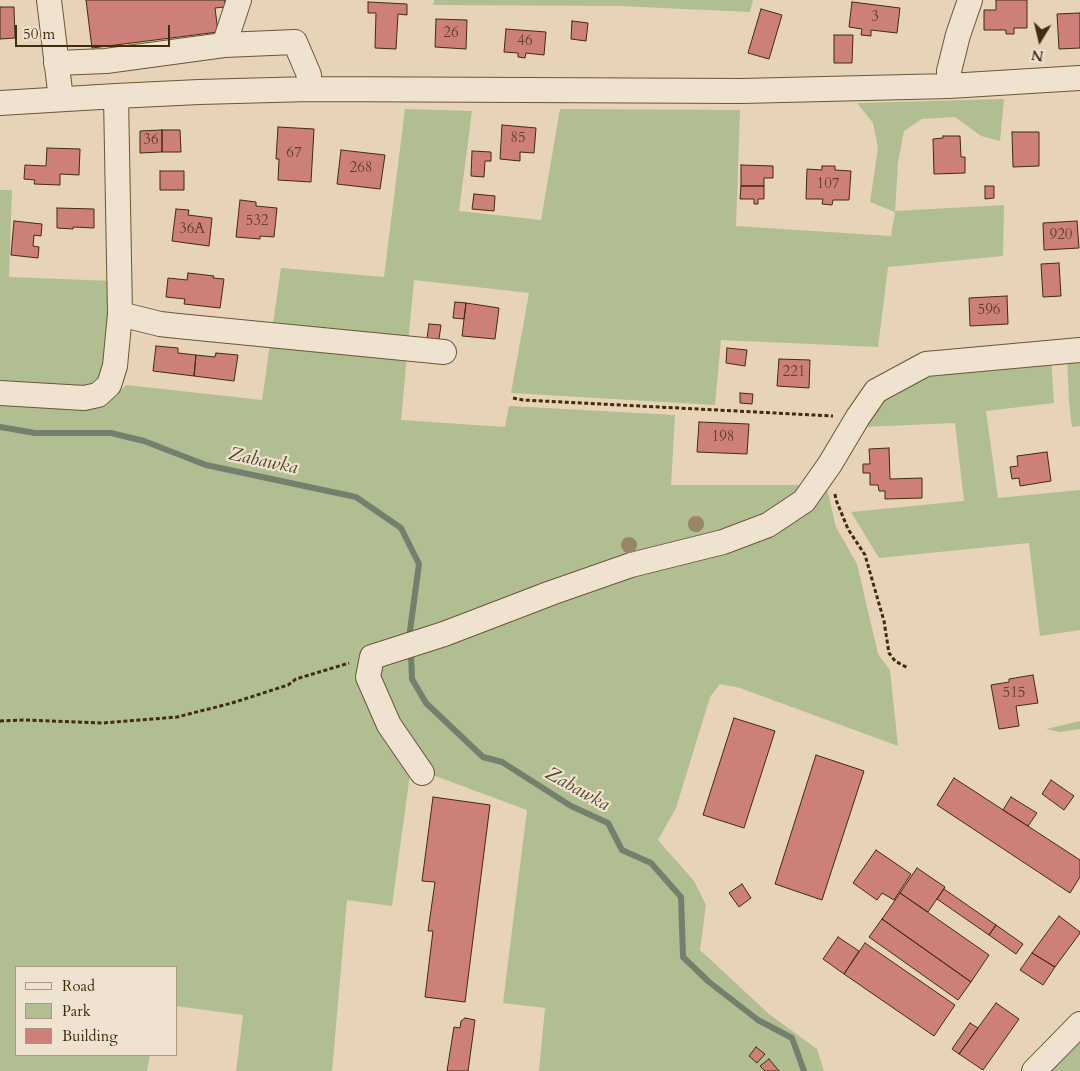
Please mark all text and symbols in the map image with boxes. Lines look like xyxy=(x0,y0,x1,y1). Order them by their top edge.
house number: 3 xyxy=(871,9,879,27)
scale bar xyxy=(18,15,172,47)
north arrow xyxy=(1015,15,1065,65)
text: 50 m xyxy=(23,24,55,44)
house number: 26 xyxy=(443,25,459,43)
house number: 46 xyxy=(517,33,533,51)
text: N xyxy=(1030,45,1045,66)
house number: 85 xyxy=(510,130,526,148)
house number: 36 xyxy=(143,132,159,150)
house number: 67 xyxy=(286,145,302,163)
house number: 268 xyxy=(349,160,373,178)
house number: 107 xyxy=(816,176,840,194)
house number: 532 xyxy=(245,213,269,231)
house number: 36A xyxy=(179,221,205,239)
house number: 920 xyxy=(1049,227,1073,245)
house number: 596 xyxy=(977,302,1001,320)
house number: 221 xyxy=(782,364,806,382)
house number: 198 xyxy=(711,429,735,447)
water label: Zabawka xyxy=(226,444,300,480)
house number: 515 xyxy=(1002,685,1026,703)
water label: Zabawka xyxy=(541,763,613,817)
legend xyxy=(15,966,178,1056)
text: Road xyxy=(62,976,95,996)
text: Park xyxy=(62,1001,91,1021)
text: Building xyxy=(62,1026,118,1046)

